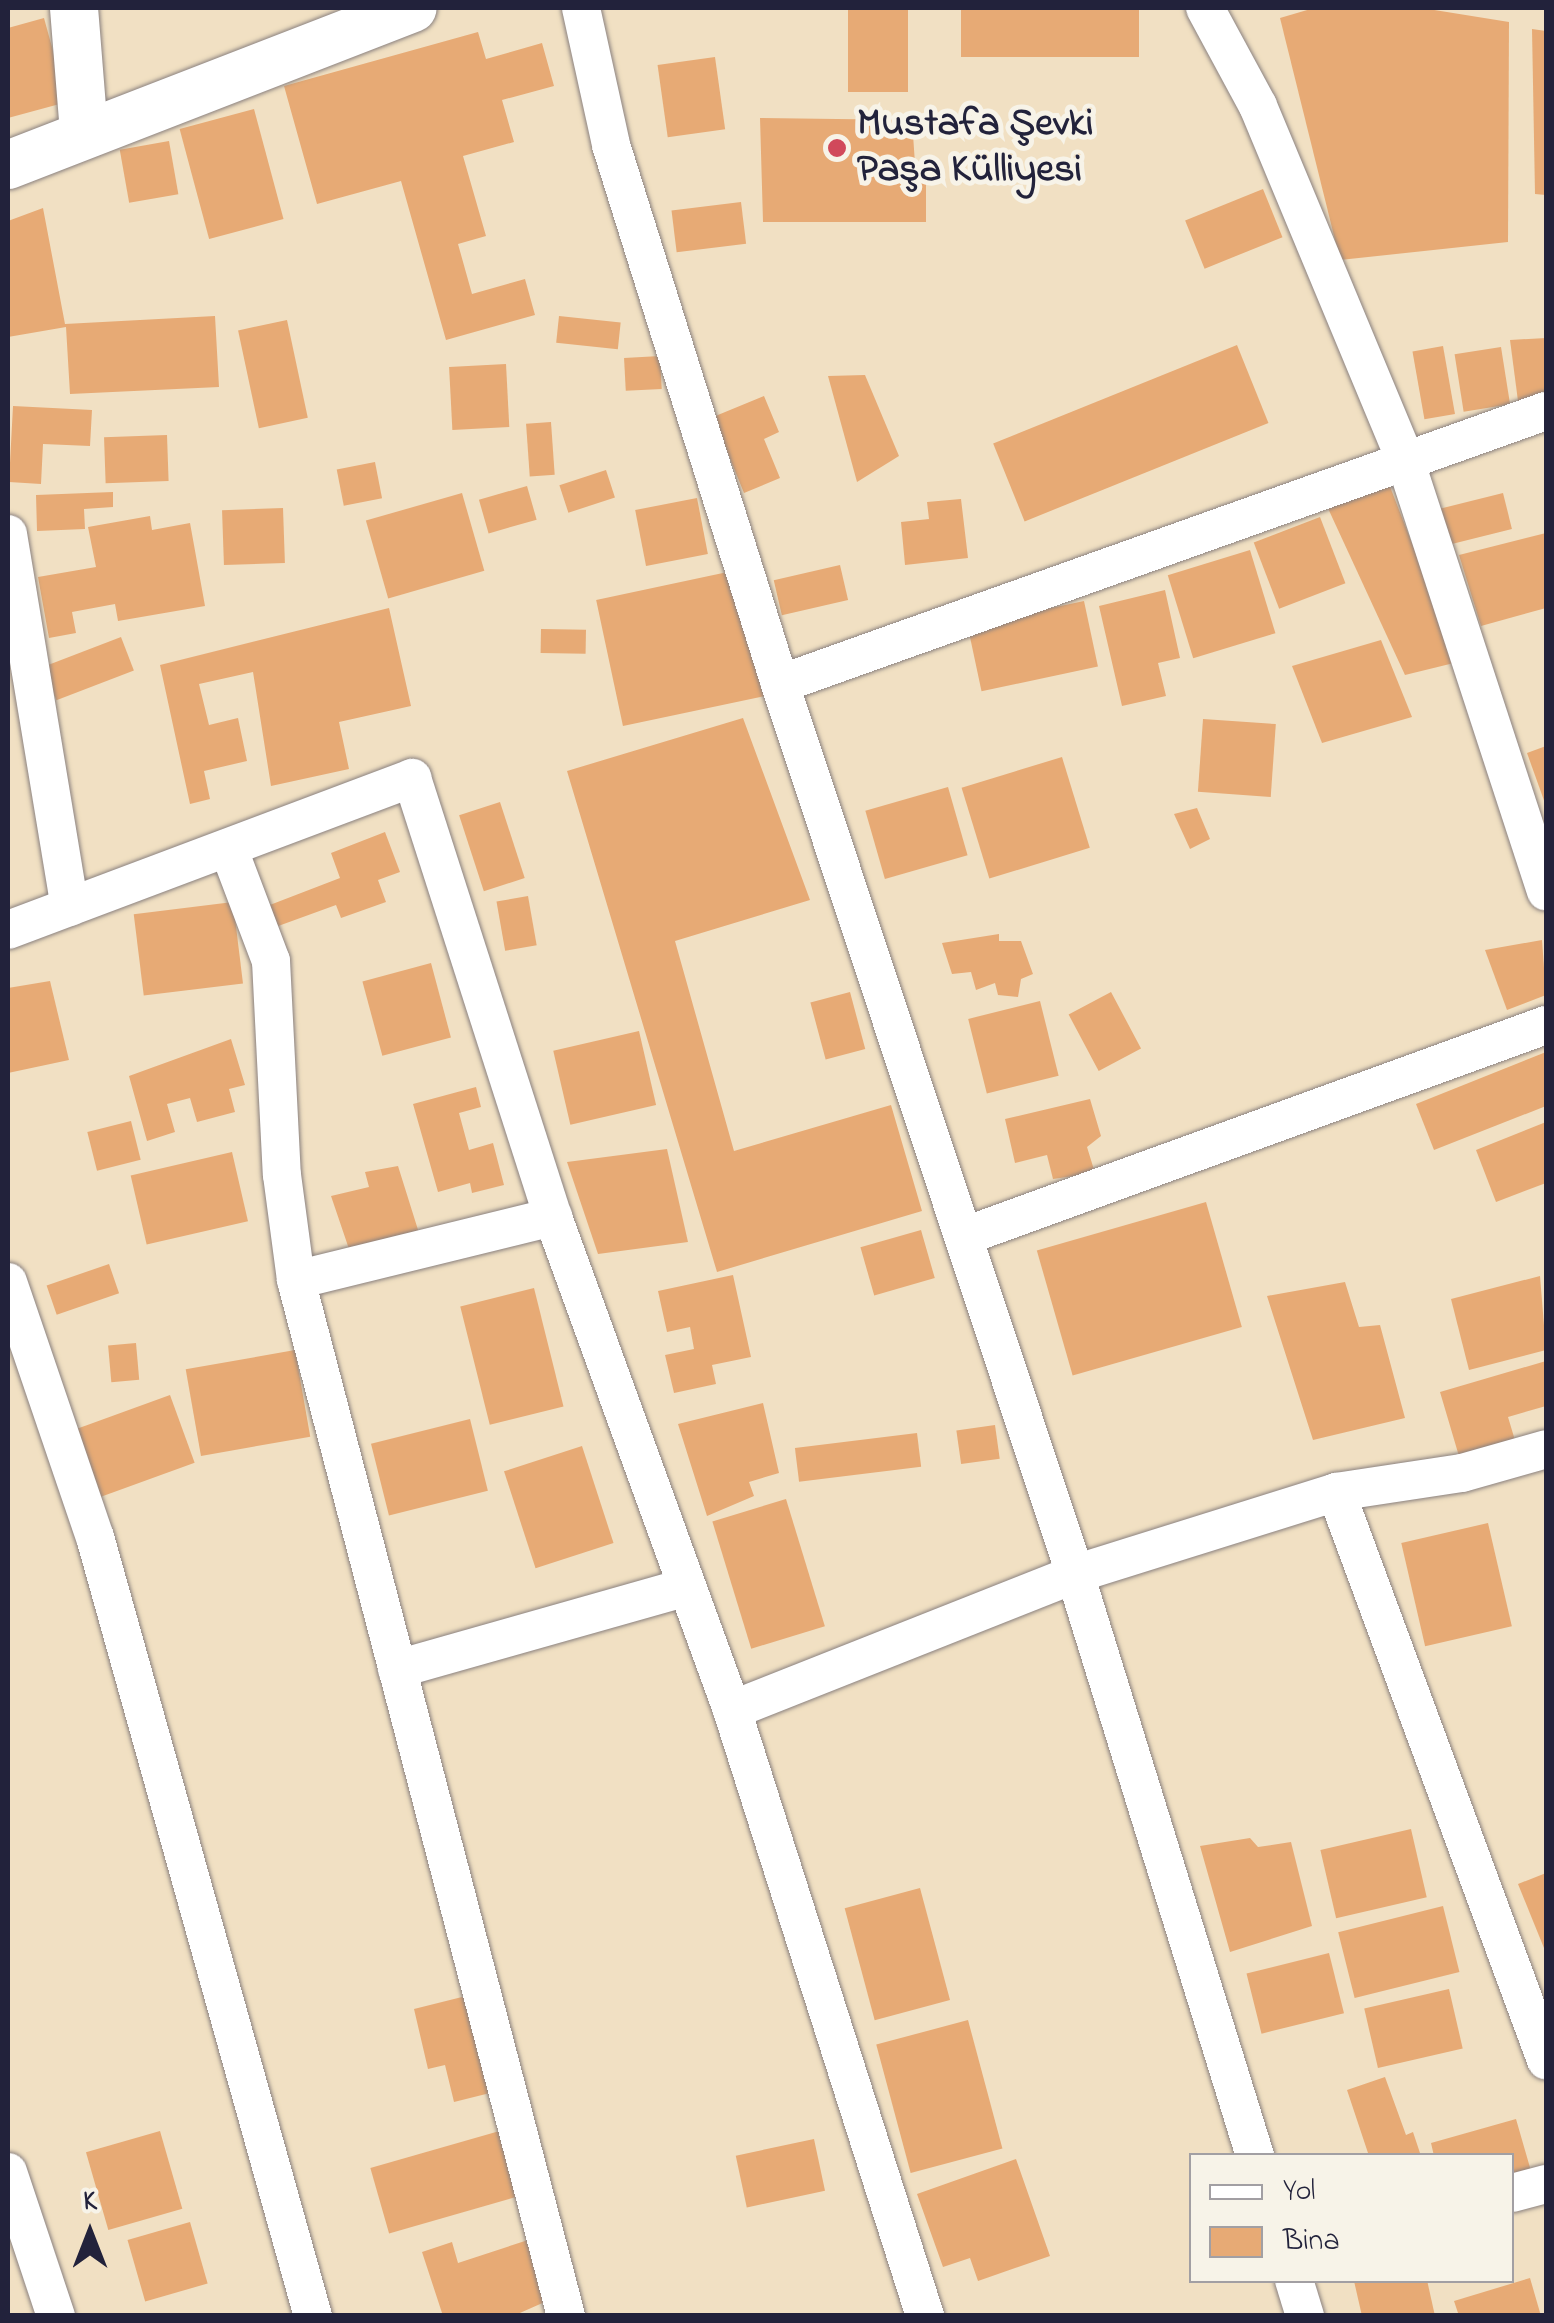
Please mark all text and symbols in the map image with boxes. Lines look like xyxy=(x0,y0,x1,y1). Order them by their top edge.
place label: Mustafa Şevki Paşa Külliyesi xyxy=(857,101,1093,195)
marker: Mustafa Şevki Paşa Külliyesi xyxy=(826,137,848,159)
legend xyxy=(1189,2153,1514,2283)
text: Yol xyxy=(1283,2170,1316,2214)
text: K xyxy=(83,2182,97,2223)
north arrow xyxy=(40,2183,140,2283)
text: Bina xyxy=(1283,2220,1340,2264)

